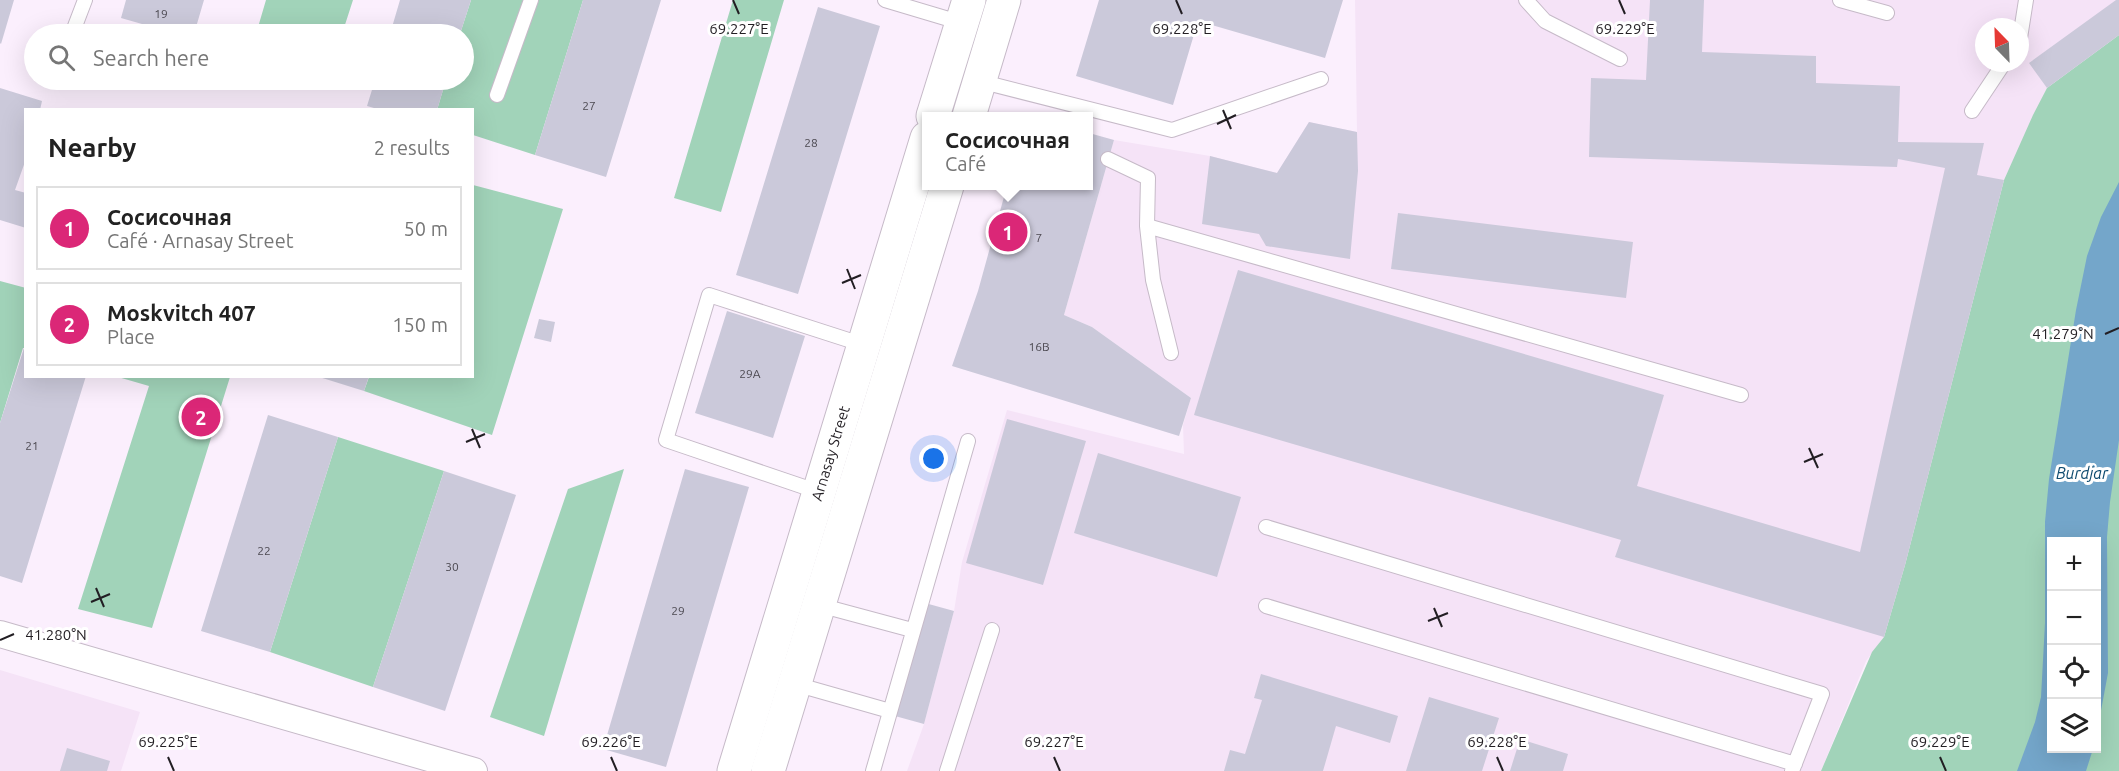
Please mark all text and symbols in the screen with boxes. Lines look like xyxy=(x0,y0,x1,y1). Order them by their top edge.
house number: 19 xyxy=(154,7,168,20)
north arrow xyxy=(1975,18,2029,72)
text: 69.227°E xyxy=(709,20,769,37)
text: 69.228°E xyxy=(1152,20,1212,37)
text: 69.229°E xyxy=(1595,20,1655,37)
search box xyxy=(24,24,474,90)
icon: search xyxy=(45,41,78,74)
text: Search here xyxy=(93,45,209,70)
house number: 27 xyxy=(582,99,596,112)
popup xyxy=(922,112,1093,190)
text: Сосисочная xyxy=(945,127,1070,152)
text: Nearby xyxy=(48,133,136,162)
text: 2 results xyxy=(374,136,450,159)
house number: 28 xyxy=(804,136,818,149)
text: Café xyxy=(945,152,986,175)
text: Сосисочная xyxy=(107,204,232,229)
pin: 1 xyxy=(988,210,1028,254)
text: 1 xyxy=(64,217,75,240)
text: 50 m xyxy=(404,217,448,240)
text: Café · Arnasay Street xyxy=(107,229,294,252)
house number: 7 xyxy=(1036,231,1042,244)
text: Moskvitch 407 xyxy=(107,300,256,325)
text: 2 xyxy=(64,313,75,336)
text: 150 m xyxy=(392,313,448,336)
text: Place xyxy=(107,325,155,348)
text: 41.279°N xyxy=(2032,325,2094,342)
house number: 16В xyxy=(1028,340,1050,353)
house number: 29A xyxy=(739,367,761,380)
pin: 2 xyxy=(182,394,220,440)
street label: Arnasay Street xyxy=(808,404,853,503)
house number: 21 xyxy=(25,439,39,452)
your location xyxy=(919,444,948,473)
water label: Burdjar xyxy=(2056,464,2109,482)
map controls xyxy=(2047,537,2101,753)
button: + xyxy=(2047,537,2101,591)
house number: 22 xyxy=(257,544,271,557)
house number: 30 xyxy=(445,560,459,573)
button: − xyxy=(2047,591,2101,645)
house number: 29 xyxy=(671,604,685,617)
text: 41.280°N xyxy=(25,626,87,643)
button: locate xyxy=(2047,645,2101,699)
button: layers xyxy=(2047,699,2101,753)
text: 69.225°E xyxy=(138,733,198,750)
text: 69.226°E xyxy=(581,733,641,750)
text: 69.227°E xyxy=(1024,733,1084,750)
text: 69.228°E xyxy=(1467,733,1527,750)
text: 69.229°E xyxy=(1910,733,1970,750)

